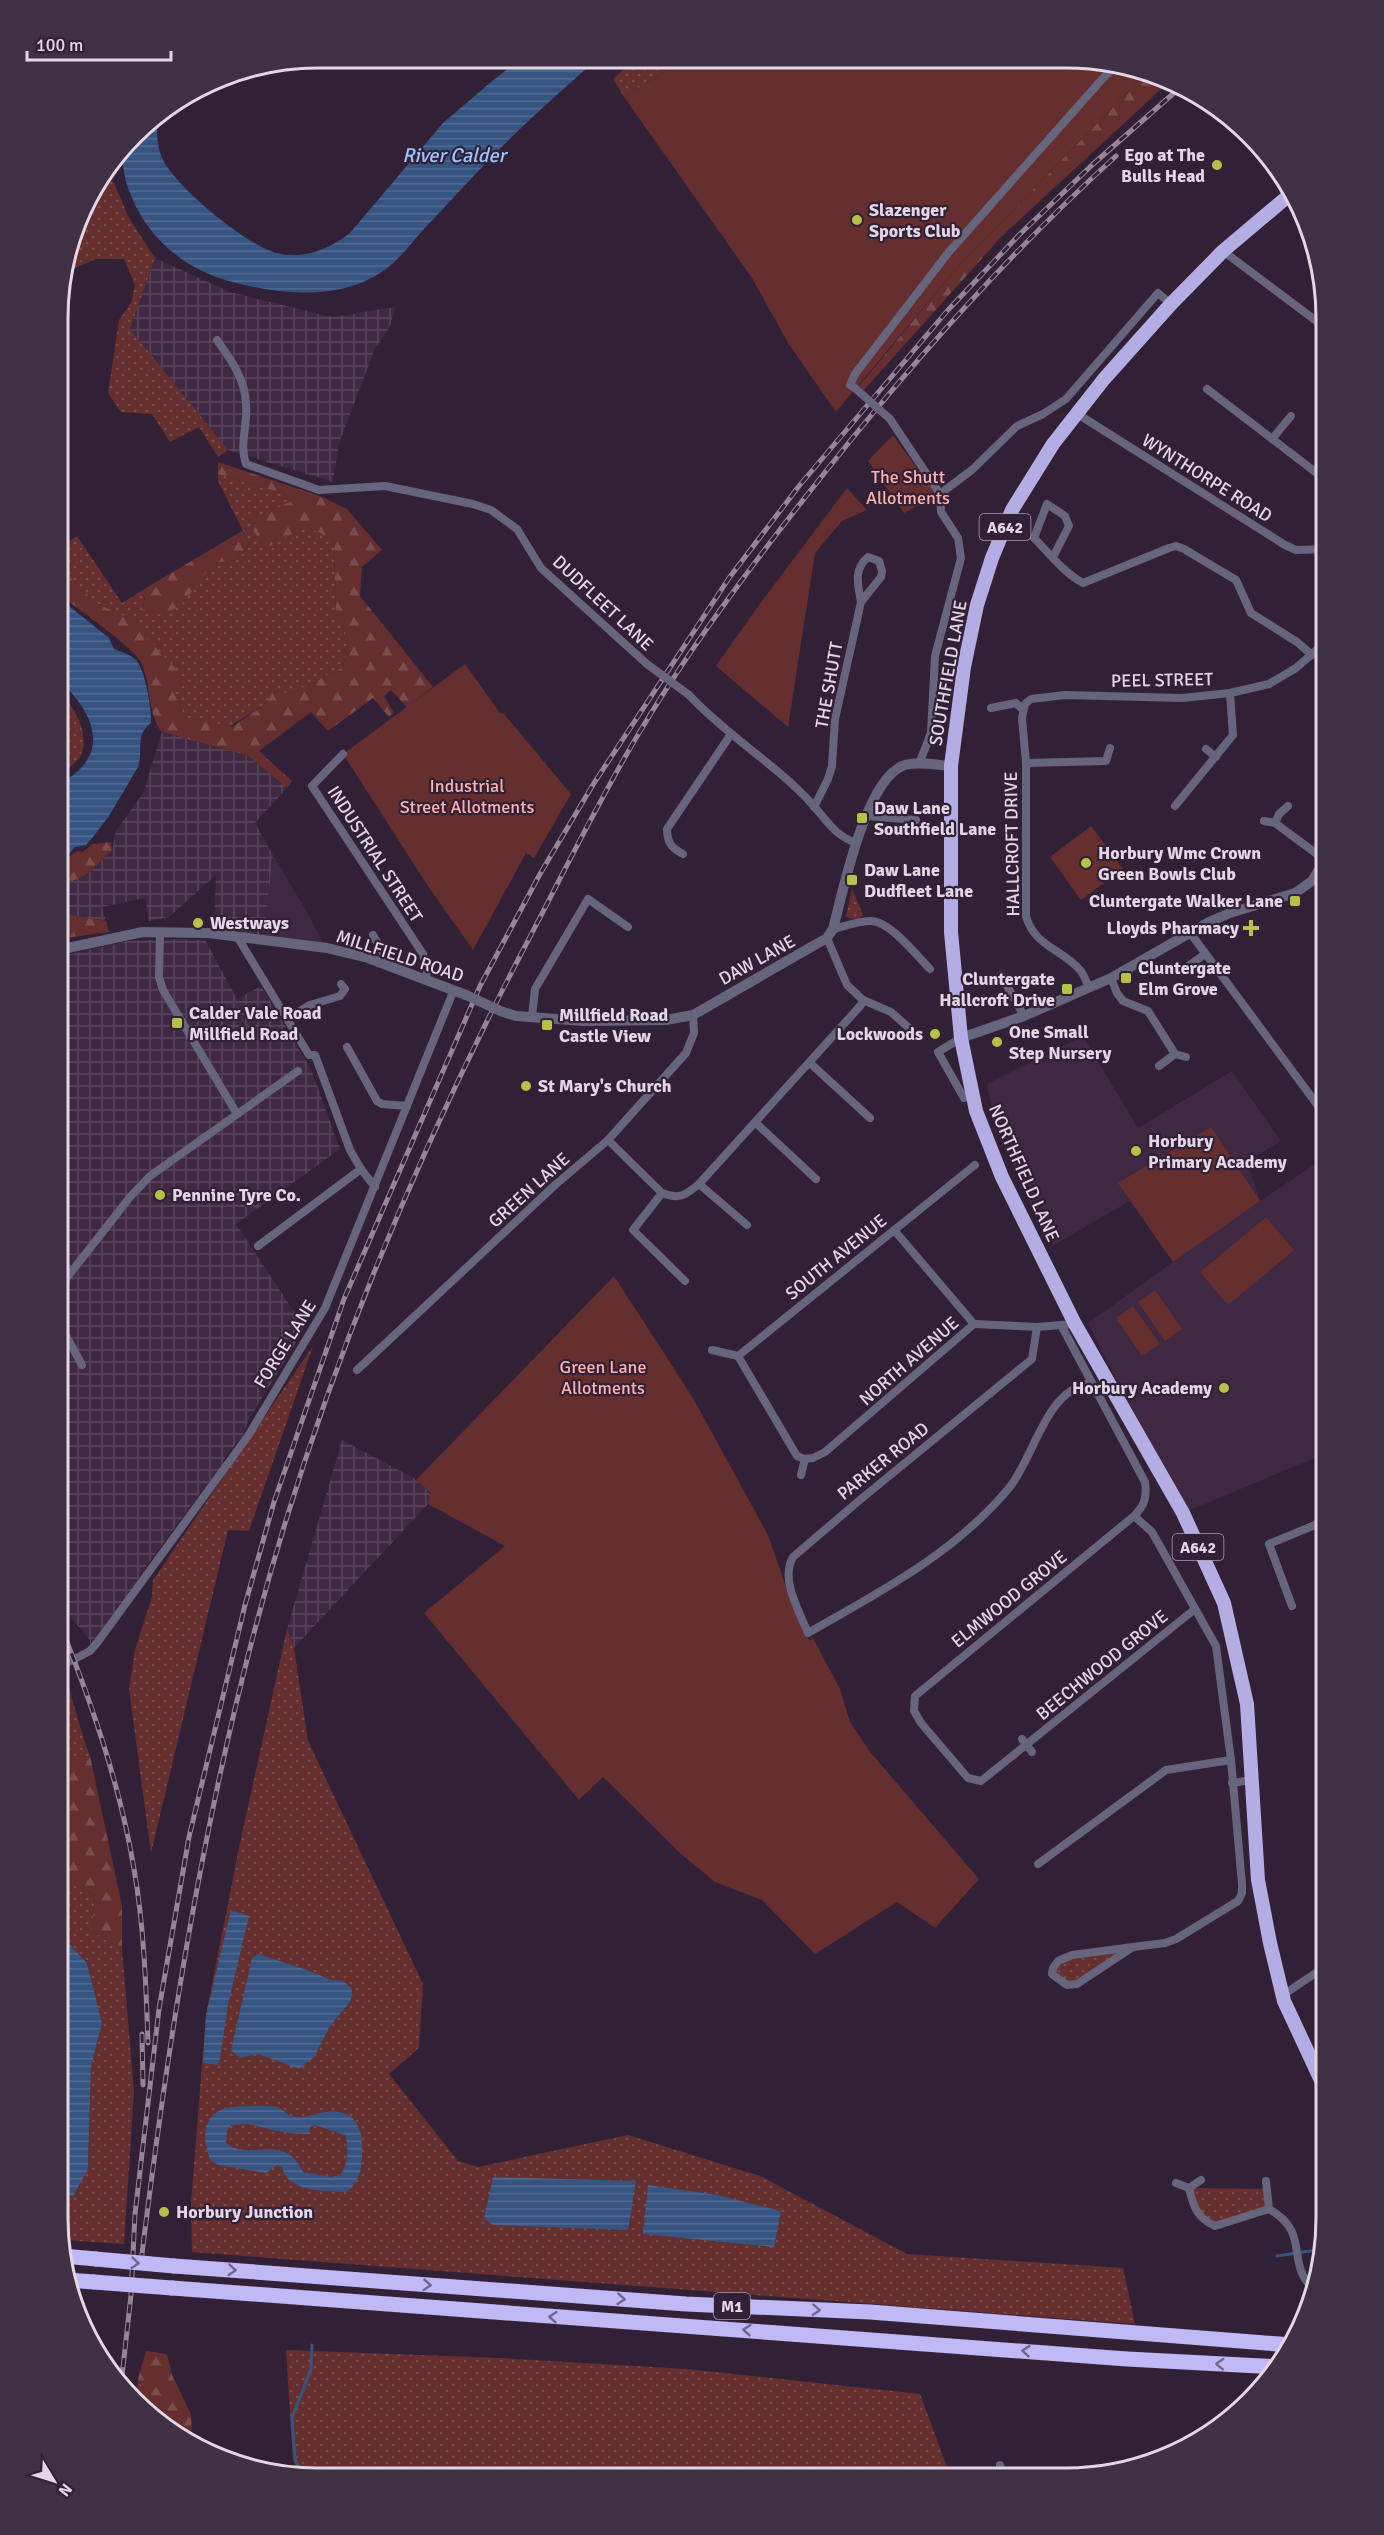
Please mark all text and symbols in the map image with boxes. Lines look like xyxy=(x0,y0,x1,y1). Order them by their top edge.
scale bar xyxy=(27,24,171,62)
text: 100 m xyxy=(36,34,83,56)
water label: River Calder xyxy=(402,143,508,168)
place label: Ego at The Bulls Head xyxy=(1121,144,1205,187)
marker: Ego at The Bulls Head xyxy=(1210,158,1224,172)
place label: Slazenger Sports Club xyxy=(869,199,961,242)
marker: Slazenger Sports Club xyxy=(850,213,864,227)
street label: WYNTHORPE ROAD xyxy=(1138,429,1276,527)
park label: The Shutt Allotments xyxy=(866,466,950,509)
road number: A642 xyxy=(980,514,1030,540)
street label: DUDFLEET LANE xyxy=(548,551,658,655)
street label: SOUTHFIELD LANE xyxy=(924,599,972,747)
street label: THE SHUTT xyxy=(811,640,847,730)
street label: PEEL STREET xyxy=(1111,668,1213,692)
street label: HALLCROFT DRIVE xyxy=(1000,771,1024,917)
park label: Industrial Street Allotments xyxy=(400,775,534,818)
street label: INDUSTRIAL STREET xyxy=(323,782,427,926)
place label: Daw Lane Southfield Lane xyxy=(874,797,996,840)
marker: Daw Lane Southfield Lane xyxy=(855,811,869,825)
place label: Horbury Wmc Crown Green Bowls Club xyxy=(1098,842,1261,885)
marker: Horbury Wmc Crown Green Bowls Club xyxy=(1079,856,1093,870)
place label: Daw Lane Dudfleet Lane xyxy=(864,859,973,902)
marker: Daw Lane Dudfleet Lane xyxy=(845,873,859,887)
place label: Cluntergate Walker Lane xyxy=(1089,890,1283,912)
marker: Cluntergate Walker Lane xyxy=(1288,894,1302,908)
place label: Westways xyxy=(210,912,289,934)
marker: Westways xyxy=(191,916,205,930)
place label: Lloyds Pharmacy xyxy=(1107,917,1239,939)
marker: Lloyds Pharmacy xyxy=(1244,921,1258,935)
street label: MILLFIELD ROAD xyxy=(333,925,467,987)
street label: DAW LANE xyxy=(715,930,799,990)
place label: Cluntergate Elm Grove xyxy=(1138,957,1231,1000)
place label: Cluntergate Hallcroft Drive xyxy=(939,968,1055,1011)
marker: Cluntergate Elm Grove xyxy=(1119,971,1133,985)
marker: Cluntergate Hallcroft Drive xyxy=(1060,982,1074,996)
place label: Calder Vale Road Millfield Road xyxy=(189,1002,322,1045)
place label: Millfield Road Castle View xyxy=(559,1004,669,1047)
marker: Calder Vale Road Millfield Road xyxy=(170,1016,184,1030)
marker: Millfield Road Castle View xyxy=(540,1018,554,1032)
place label: One Small Step Nursery xyxy=(1009,1021,1111,1064)
place label: Lockwoods xyxy=(836,1023,923,1045)
marker: Lockwoods xyxy=(928,1027,942,1041)
marker: One Small Step Nursery xyxy=(990,1035,1004,1049)
place label: St Mary's Church xyxy=(538,1075,672,1097)
marker: St Mary's Church xyxy=(519,1079,533,1093)
street label: NORTHFIELD LANE xyxy=(984,1101,1064,1245)
place label: Horbury Primary Academy xyxy=(1148,1130,1287,1173)
marker: Horbury Primary Academy xyxy=(1129,1144,1143,1158)
street label: GREEN LANE xyxy=(484,1148,574,1232)
place label: Pennine Tyre Co. xyxy=(172,1184,301,1206)
marker: Pennine Tyre Co. xyxy=(153,1188,167,1202)
street label: SOUTH AVENUE xyxy=(781,1209,891,1305)
street label: FORGE LANE xyxy=(249,1296,321,1392)
street label: NORTH AVENUE xyxy=(855,1312,963,1410)
park label: Green Lane Allotments xyxy=(560,1356,646,1399)
place label: Horbury Academy xyxy=(1072,1377,1212,1399)
marker: Horbury Academy xyxy=(1217,1381,1231,1395)
street label: PARKER ROAD xyxy=(833,1417,933,1505)
road number: A642 xyxy=(1172,1534,1224,1560)
street label: ELMWOOD GROVE xyxy=(947,1546,1071,1652)
street label: BEECHWOOD GROVE xyxy=(1032,1605,1172,1725)
place label: Horbury Junction xyxy=(176,2201,313,2223)
marker: Horbury Junction xyxy=(157,2205,171,2219)
one-way arrow xyxy=(130,2256,139,2269)
one-way arrow xyxy=(228,2264,237,2277)
one-way arrow xyxy=(422,2278,431,2291)
one-way arrow xyxy=(616,2292,626,2305)
road number: M1 xyxy=(714,2293,750,2319)
one-way arrow xyxy=(811,2303,820,2316)
one-way arrow xyxy=(548,2310,557,2323)
one-way arrow xyxy=(743,2324,752,2337)
one-way arrow xyxy=(1021,2344,1030,2357)
one-way arrow xyxy=(1216,2357,1225,2370)
north arrow xyxy=(24,2451,84,2511)
text: N xyxy=(54,2479,76,2500)

